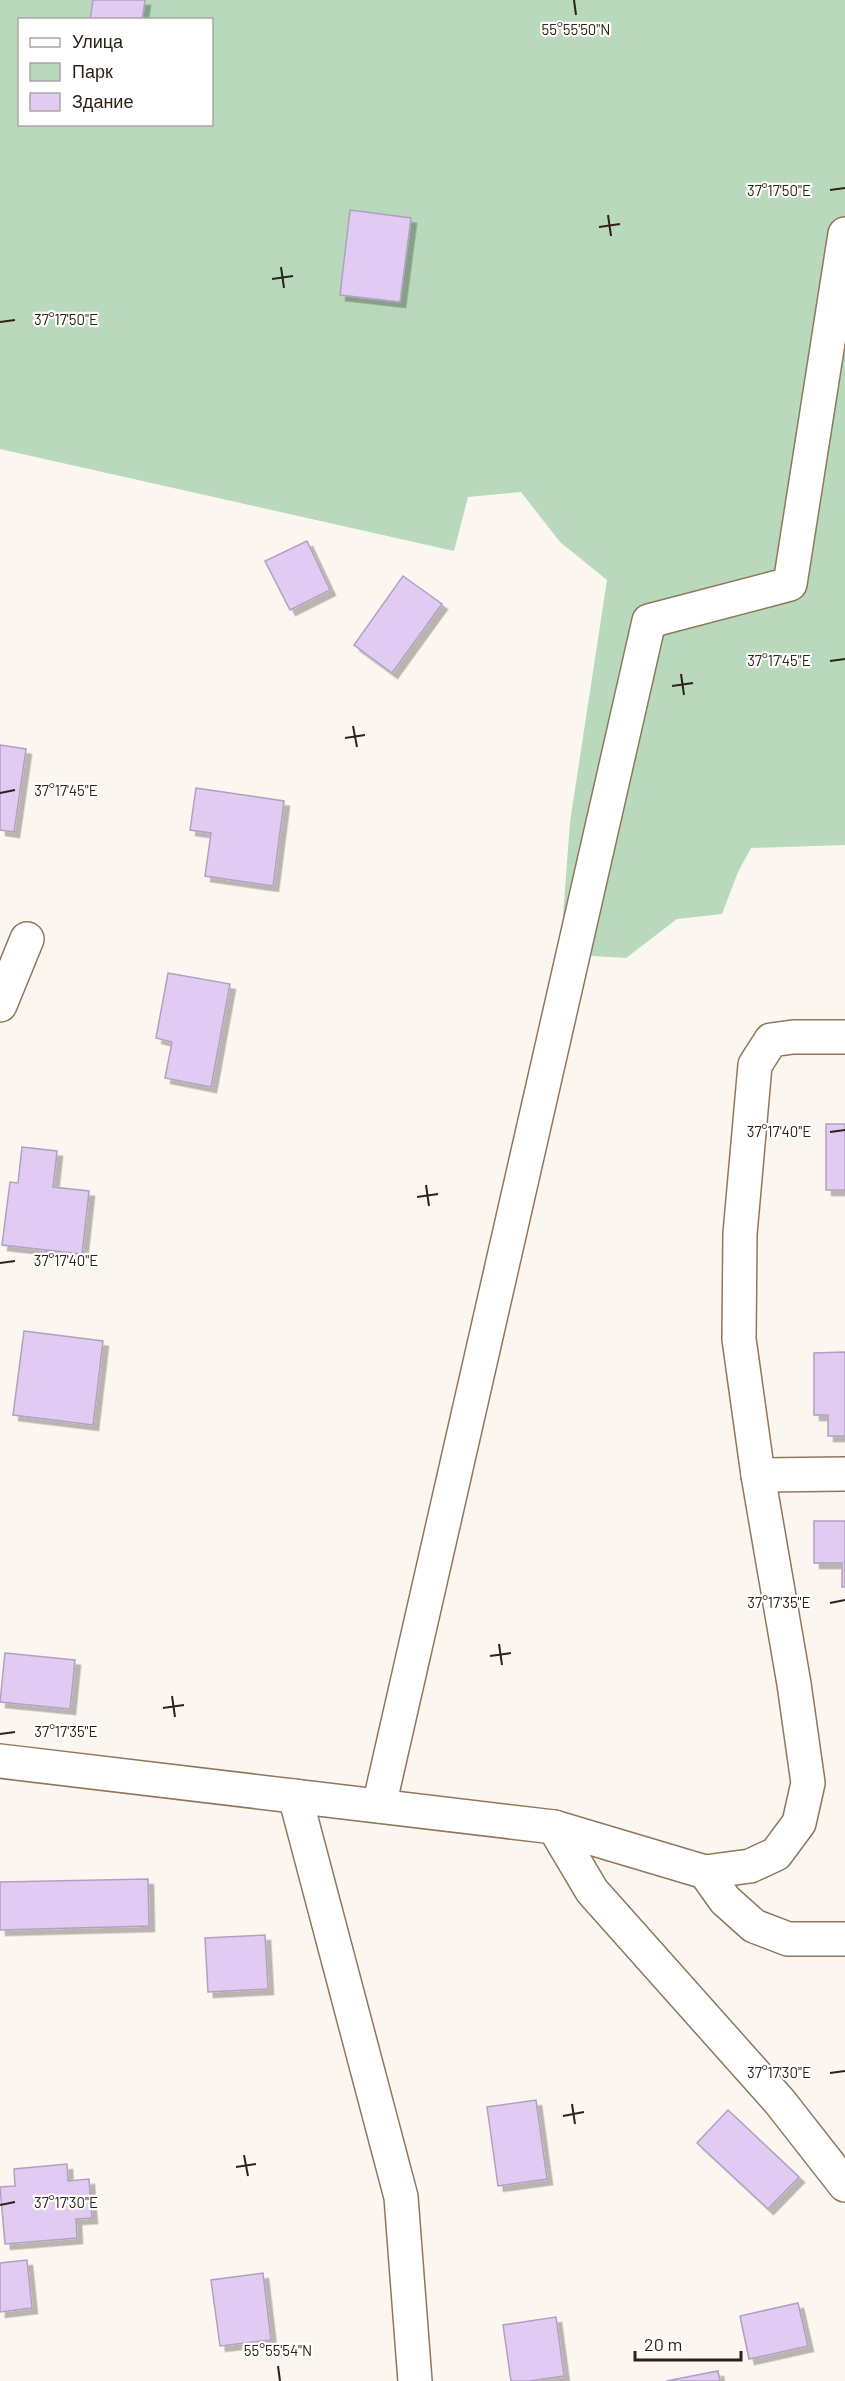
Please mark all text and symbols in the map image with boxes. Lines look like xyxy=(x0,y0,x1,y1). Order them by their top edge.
legend xyxy=(18,18,213,126)
text: 55°55'50"N xyxy=(542,20,610,38)
text: Улица xyxy=(72,30,124,52)
text: Парк xyxy=(72,60,113,82)
text: Здание xyxy=(72,90,133,112)
text: 37°17'50"E xyxy=(747,181,811,199)
text: 37°17'50"E xyxy=(34,310,98,328)
text: 37°17'45"E xyxy=(747,651,811,669)
text: 37°17'45"E xyxy=(34,781,98,799)
text: 37°17'40"E xyxy=(747,1122,811,1140)
text: 37°17'40"E xyxy=(34,1251,98,1269)
text: 37°17'35"E xyxy=(747,1593,811,1611)
text: 37°17'35"E xyxy=(34,1722,98,1740)
text: 37°17'30"E xyxy=(747,2063,811,2081)
text: 37°17'30"E xyxy=(34,2193,98,2211)
scale bar xyxy=(635,2324,742,2362)
text: 20 m xyxy=(644,2333,682,2355)
text: 55°55'54"N xyxy=(244,2341,312,2359)

